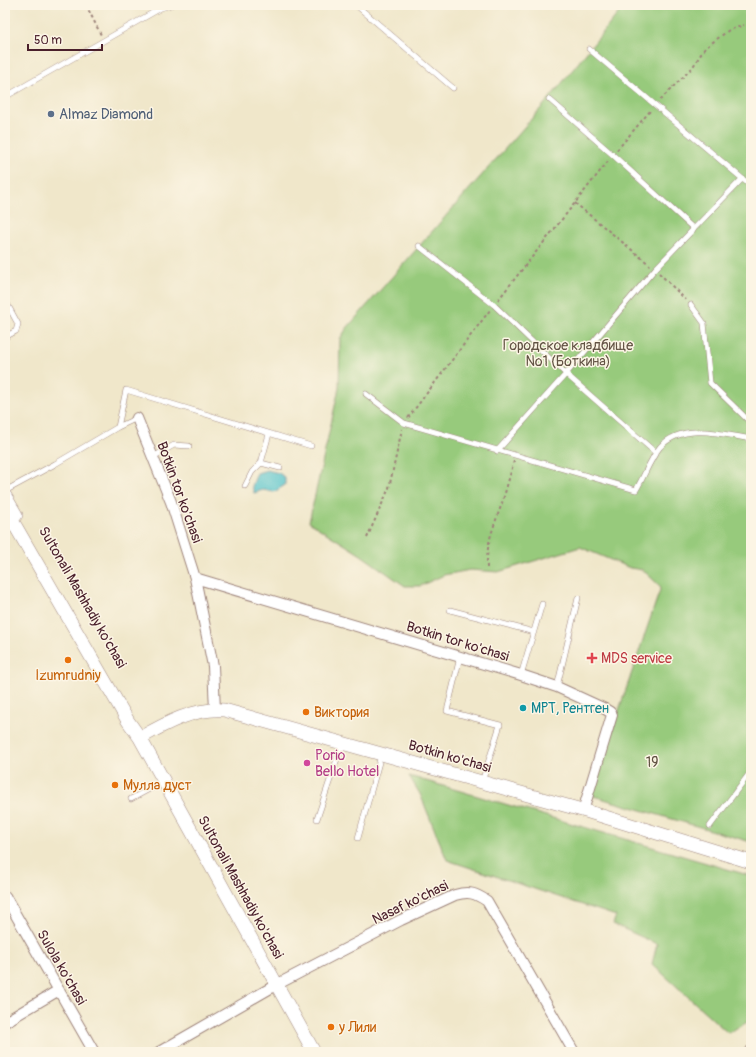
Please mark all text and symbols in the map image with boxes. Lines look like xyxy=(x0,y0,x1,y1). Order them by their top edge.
scale bar xyxy=(28,26,102,52)
text: 50 m xyxy=(34,33,62,48)
place label: Almaz Diamond xyxy=(59,106,153,123)
marker: Almaz Diamond xyxy=(46,109,56,119)
park label: Городское кладбище №1 (Боткина) xyxy=(503,337,633,370)
street label: Botkin tor ko'chasi xyxy=(153,439,206,546)
street label: Sultonali Mashhadiy ko'chasi xyxy=(35,523,130,672)
street label: Botkin tor ko'chasi xyxy=(404,618,512,665)
place label: MDS service xyxy=(601,650,672,667)
marker: MDS service xyxy=(586,652,598,664)
marker: Izumrudniy xyxy=(63,655,73,665)
place label: Izumrudniy xyxy=(35,667,101,684)
place label: МРТ, Рентген xyxy=(531,700,609,717)
marker: МРТ, Рентген xyxy=(518,703,528,713)
place label: Виктория xyxy=(314,704,369,721)
marker: Виктория xyxy=(301,707,311,717)
street label: Botkin ko'chasi xyxy=(407,737,494,777)
place label: Porio Bello Hotel xyxy=(315,747,379,780)
park label: 19 xyxy=(646,754,658,771)
marker: Porio Bello Hotel xyxy=(302,758,312,768)
place label: Мулла дуст xyxy=(123,777,192,794)
marker: Мулла дуст xyxy=(110,780,120,790)
street label: Sultonali Mashhadiy ko'chasi xyxy=(194,813,287,962)
street label: Nasaf ko'chasi xyxy=(369,876,451,928)
street label: Sulola ko'chasi xyxy=(33,927,90,1008)
place label: у Лили xyxy=(338,1019,376,1036)
marker: у Лили xyxy=(326,1022,336,1032)

